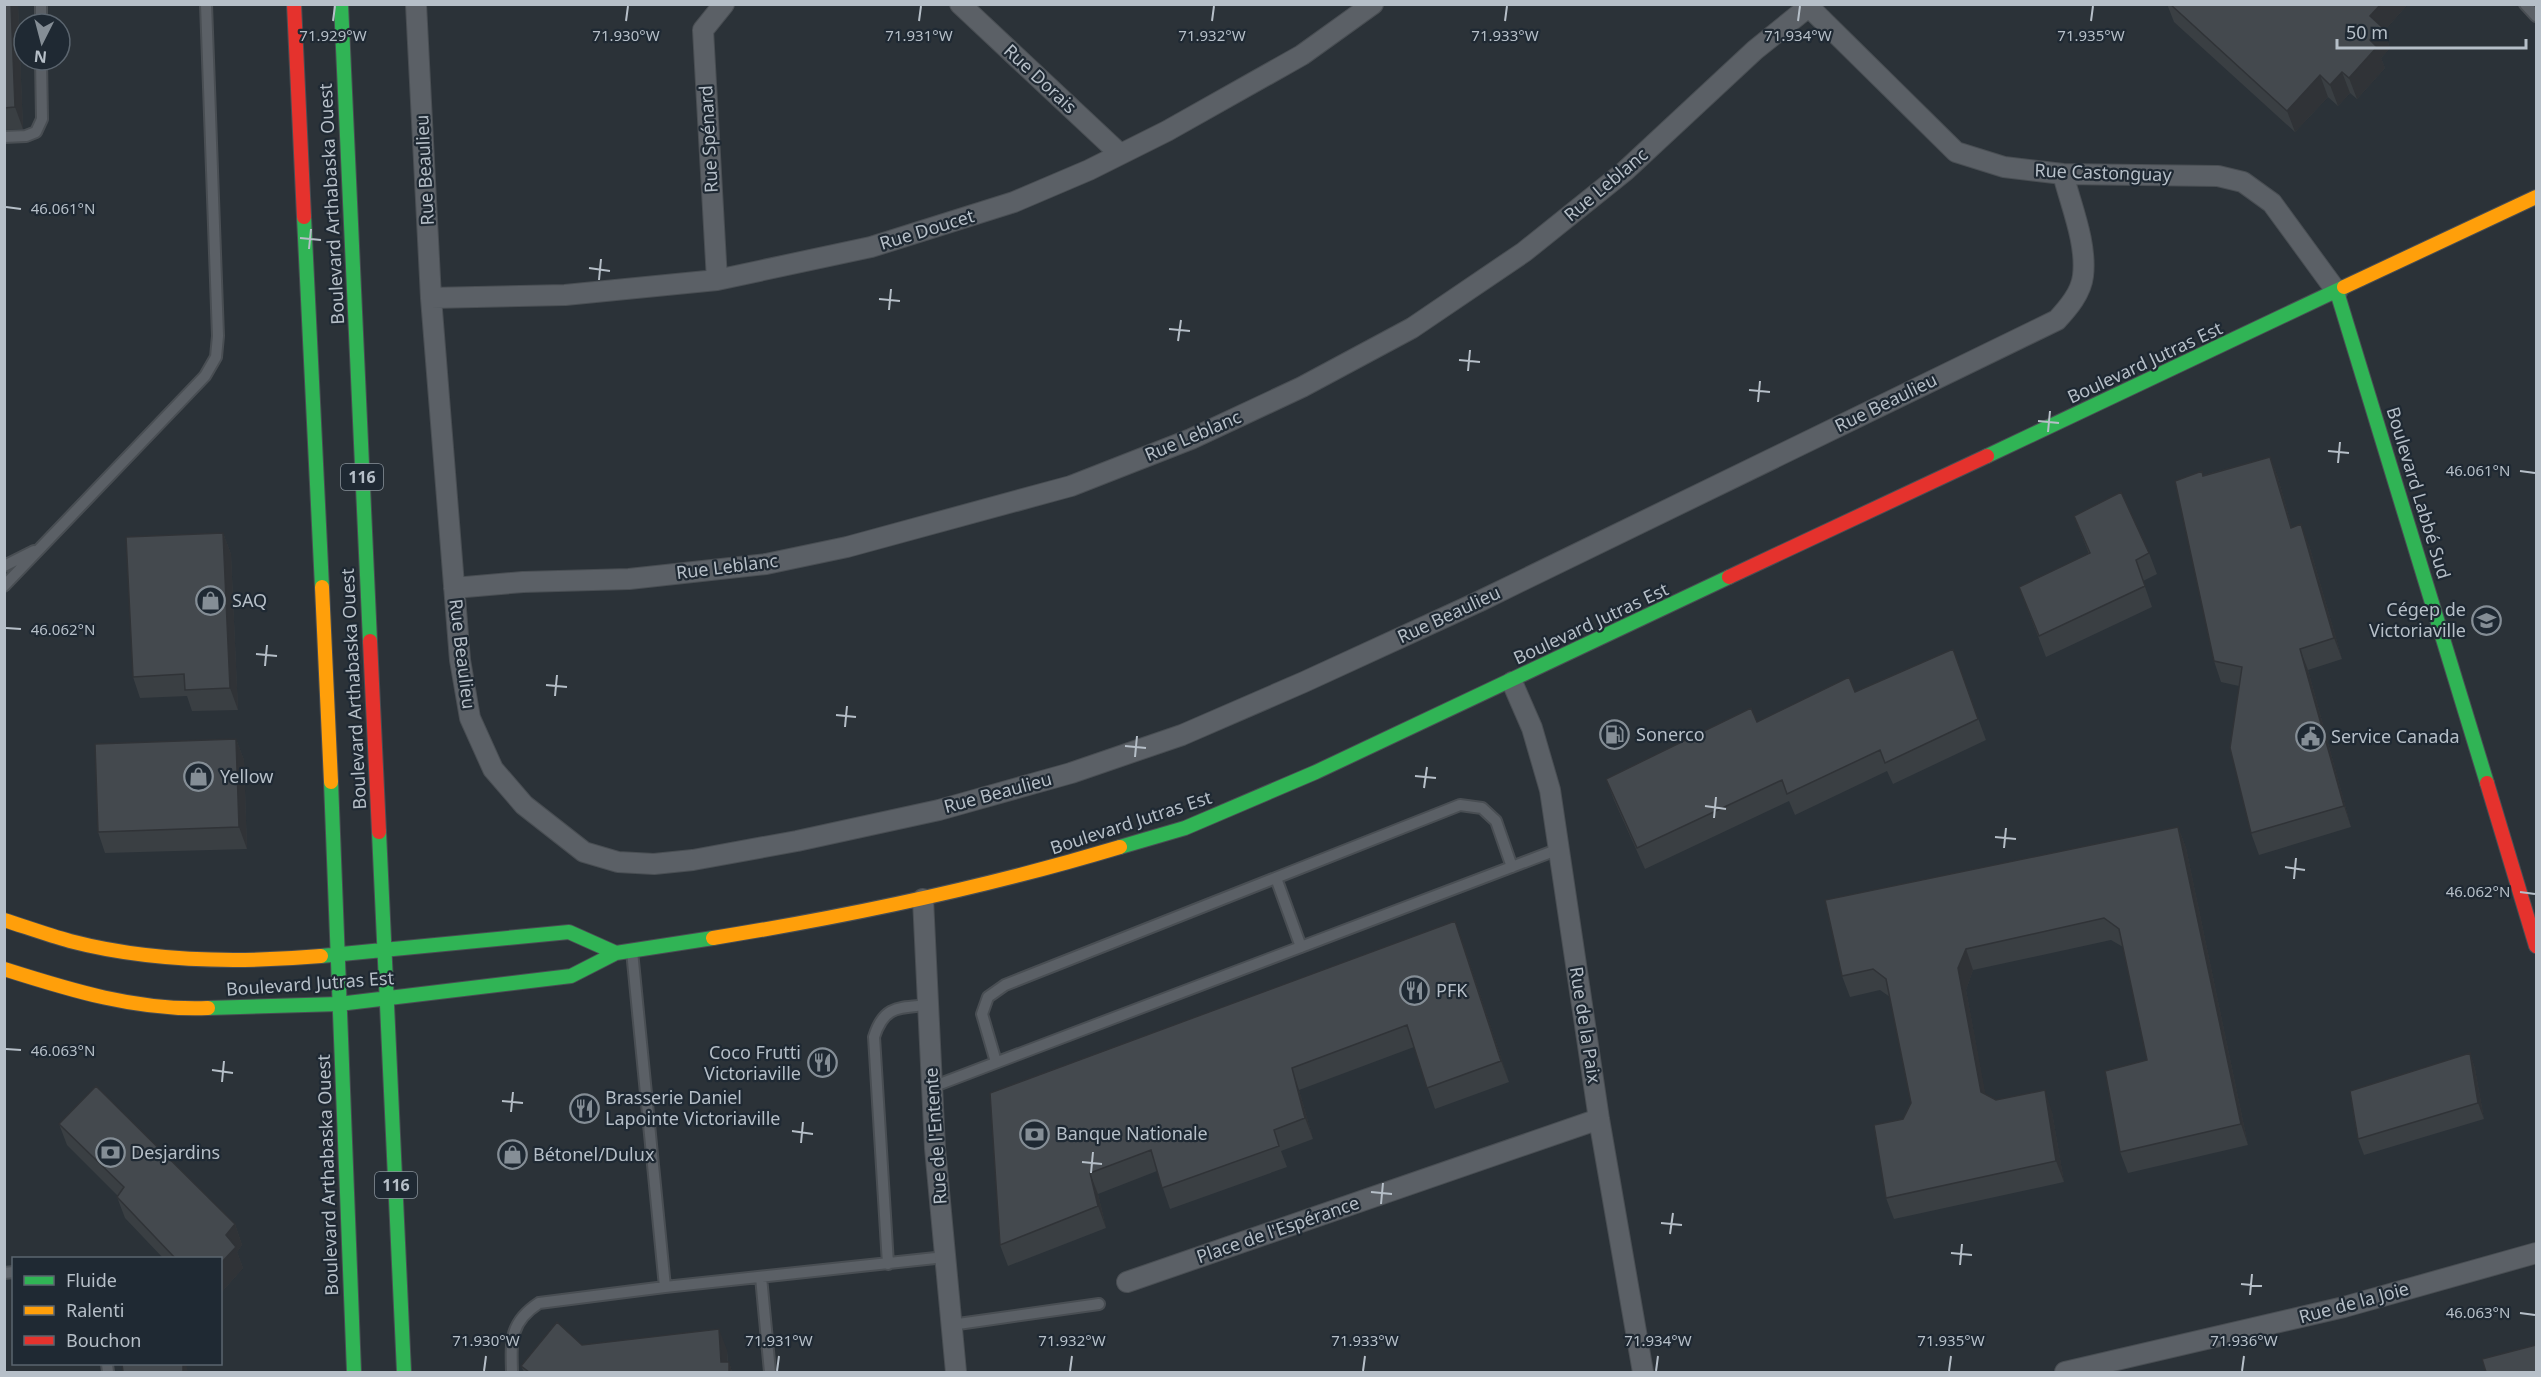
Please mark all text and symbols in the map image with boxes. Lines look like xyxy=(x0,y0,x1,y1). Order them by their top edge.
north arrow xyxy=(12,12,72,72)
scale bar xyxy=(2337,12,2526,50)
text: 50 m xyxy=(2346,20,2388,44)
text: 71.929°W xyxy=(299,25,367,45)
text: 71.930°W xyxy=(592,25,660,45)
text: 71.931°W xyxy=(885,25,953,45)
text: 71.932°W xyxy=(1178,25,1246,45)
text: 71.933°W xyxy=(1471,25,1539,45)
text: 71.934°W xyxy=(1764,25,1832,45)
text: 71.935°W xyxy=(2057,25,2125,45)
street label: Rue Dorais xyxy=(999,38,1082,118)
text: N xyxy=(33,45,48,69)
street label: Boulevard Arthabaska Ouest xyxy=(313,82,349,325)
street label: Rue Spénard xyxy=(693,85,723,193)
street label: Rue Beaulieu xyxy=(409,114,439,226)
street label: Rue Leblanc xyxy=(1558,142,1653,226)
street label: Rue Castonguay xyxy=(2034,158,2173,186)
text: 46.061°N xyxy=(31,198,95,218)
street label: Rue Doucet xyxy=(877,203,977,255)
street label: Boulevard Jutras Est xyxy=(2063,315,2226,409)
street label: Rue Beaulieu xyxy=(1831,367,1941,437)
street label: Rue Leblanc xyxy=(1141,404,1245,466)
street label: Boulevard Labbé Sud xyxy=(2381,404,2457,582)
text: 46.061°N xyxy=(2446,460,2510,480)
road number: 116 xyxy=(341,464,383,490)
street label: Rue Leblanc xyxy=(675,548,779,584)
street label: Boulevard Arthabaska Ouest xyxy=(335,567,371,810)
street label: Boulevard Jutras Est xyxy=(1509,576,1672,670)
street label: Rue Beaulieu xyxy=(1393,580,1504,648)
shop icon: SAQ xyxy=(195,585,227,617)
place label: SAQ xyxy=(232,588,267,612)
street label: Rue Beaulieu xyxy=(444,597,482,710)
place label: Cégep de Victoriaville xyxy=(2369,597,2466,642)
school or university icon: Cégep de Victoriaville xyxy=(2471,604,2503,636)
text: 46.062°N xyxy=(31,619,95,639)
fuel station icon: Sonerco xyxy=(1599,719,1631,751)
public building icon: Service Canada xyxy=(2294,721,2326,753)
place label: Sonerco xyxy=(1636,722,1705,746)
place label: Service Canada xyxy=(2331,724,2460,748)
shop icon: Yellow xyxy=(183,761,215,793)
place label: Yellow xyxy=(220,764,273,788)
street label: Rue Beaulieu xyxy=(941,766,1054,818)
street label: Boulevard Jutras Est xyxy=(1047,784,1215,859)
text: 46.062°N xyxy=(2446,881,2510,901)
street label: Boulevard Jutras Est xyxy=(225,965,395,1001)
street label: Rue de la Paix xyxy=(1565,965,1607,1085)
restaurant icon: PFK xyxy=(1399,975,1431,1007)
place label: PFK xyxy=(1436,978,1468,1002)
text: 46.063°N xyxy=(31,1040,95,1060)
place label: Coco Frutti Victoriaville xyxy=(704,1040,801,1085)
restaurant icon: Coco Frutti Victoriaville xyxy=(806,1047,838,1079)
street label: Boulevard Arthabaska Ouest xyxy=(311,1053,343,1296)
street label: Rue de l'Entente xyxy=(918,1067,952,1205)
place label: Brasserie Daniel Lapointe Victoriaville xyxy=(605,1085,780,1130)
restaurant icon: Brasserie Daniel Lapointe Victoriaville xyxy=(568,1092,600,1124)
bank icon: Banque Nationale xyxy=(1019,1118,1051,1150)
place label: Banque Nationale xyxy=(1056,1121,1208,1145)
bank icon: Desjardins xyxy=(94,1137,126,1169)
shop icon: Bétonel/Dulux xyxy=(496,1139,528,1171)
place label: Desjardins xyxy=(131,1140,220,1164)
place label: Bétonel/Dulux xyxy=(533,1142,655,1166)
road number: 116 xyxy=(375,1172,417,1198)
street label: Place de l'Espérance xyxy=(1193,1190,1362,1268)
legend xyxy=(12,1257,222,1365)
text: Fluide xyxy=(66,1268,117,1292)
street label: Rue de la Joie xyxy=(2296,1276,2411,1328)
text: Ralenti xyxy=(66,1298,124,1322)
text: 46.063°N xyxy=(2446,1302,2510,1322)
text: Bouchon xyxy=(66,1328,142,1352)
text: 71.930°W xyxy=(452,1330,520,1350)
text: 71.931°W xyxy=(745,1330,813,1350)
text: 71.932°W xyxy=(1038,1330,1106,1350)
text: 71.933°W xyxy=(1331,1330,1399,1350)
text: 71.934°W xyxy=(1624,1330,1692,1350)
text: 71.935°W xyxy=(1917,1330,1985,1350)
text: 71.936°W xyxy=(2210,1330,2278,1350)

